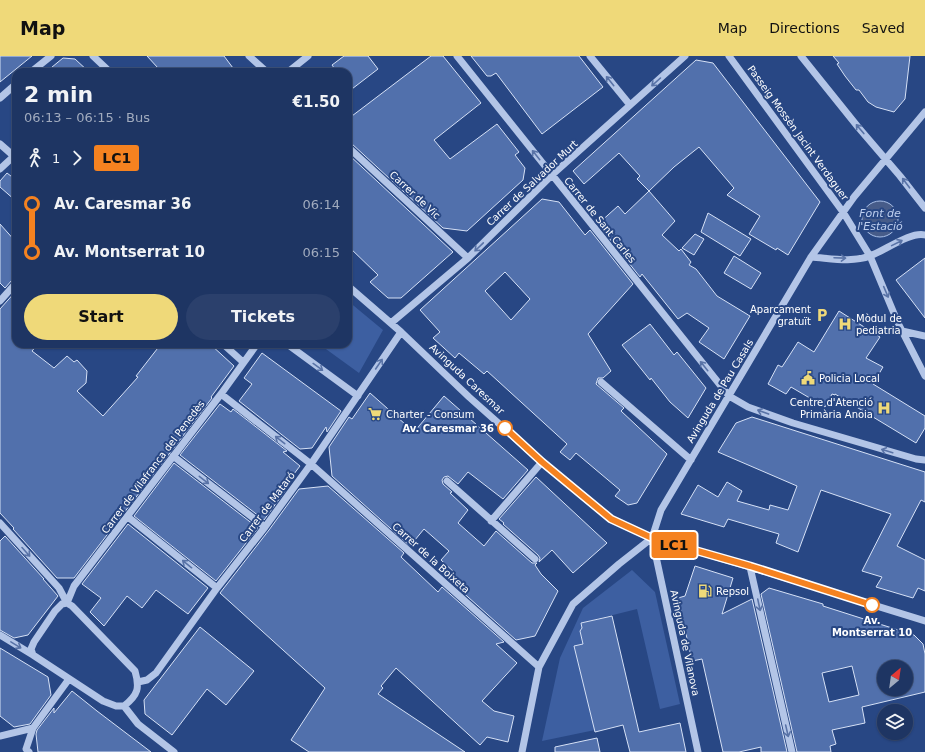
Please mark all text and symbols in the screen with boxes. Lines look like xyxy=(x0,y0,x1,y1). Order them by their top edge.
text: Map xyxy=(20,17,65,39)
text: Map xyxy=(718,20,747,36)
text: Directions xyxy=(769,20,840,36)
text: Saved xyxy=(862,20,905,36)
street label: Passeig Mossèn Jacint Verdaguer xyxy=(745,64,851,203)
one-way arrow xyxy=(606,75,615,86)
one-way arrow xyxy=(651,77,661,87)
text: 2 min xyxy=(24,82,93,107)
text: €1.50 xyxy=(293,93,340,111)
text: 06:13 – 06:15 · Bus xyxy=(24,110,150,125)
one-way arrow xyxy=(856,124,865,134)
street label: Carrer de Salvador Murt xyxy=(484,138,580,228)
icon: walk xyxy=(24,147,46,169)
icon: forward xyxy=(66,147,88,169)
text: LC1 xyxy=(102,150,131,166)
one-way arrow xyxy=(531,150,540,161)
text: 1 xyxy=(52,151,60,166)
street label: Carrer de Vic xyxy=(387,169,443,221)
street label: Carrer de Sant Carles xyxy=(562,175,638,265)
one-way arrow xyxy=(902,177,910,188)
text: Av. Caresmar 36 xyxy=(54,195,191,213)
text: 06:14 xyxy=(303,197,340,212)
water label: Font de l'Estació xyxy=(857,207,903,233)
one-way arrow xyxy=(891,239,903,246)
one-way arrow xyxy=(474,242,484,252)
text: Av. Montserrat 10 xyxy=(54,243,205,261)
text: 06:15 xyxy=(303,245,340,260)
one-way arrow xyxy=(833,255,846,262)
one-way arrow xyxy=(882,286,890,298)
button: Start xyxy=(24,294,178,340)
button: Tickets xyxy=(186,294,340,340)
place label: Aparcament gratuït xyxy=(750,304,811,327)
parking icon: Aparcament gratuït xyxy=(814,307,830,323)
place label: Mòdul de pediatria xyxy=(856,313,902,336)
hospital icon: Mòdul de pediatria xyxy=(837,316,853,332)
street label: Avinguda de Pau Casals xyxy=(685,337,755,445)
street label: Avinguda Caresmar xyxy=(427,342,507,417)
one-way arrow xyxy=(375,358,383,369)
one-way arrow xyxy=(700,361,709,371)
one-way arrow xyxy=(313,363,324,371)
public building icon: Policia Local xyxy=(800,370,816,386)
place label: Policia Local xyxy=(819,373,880,384)
place label: Centre d'Atenció Primària Anoia xyxy=(790,397,873,420)
street label: Carrer de Vilafranca del Penedès xyxy=(99,398,207,536)
hospital icon: Centre d'Atenció Primària Anoia xyxy=(876,400,892,416)
supermarket icon: Charter - Consum xyxy=(367,406,383,422)
one-way arrow xyxy=(758,408,770,416)
place label: Charter - Consum xyxy=(386,409,474,420)
marker: Av. Caresmar 36 xyxy=(497,420,513,436)
place label: Av. Caresmar 36 xyxy=(402,423,494,434)
one-way arrow xyxy=(275,436,286,445)
one-way arrow xyxy=(881,447,894,454)
street label: Carrer de Mataró xyxy=(237,470,297,544)
one-way arrow xyxy=(199,476,210,484)
street label: Carrer de la Boixeta xyxy=(390,521,472,595)
line badge: LC1 xyxy=(651,532,697,558)
text: LC1 xyxy=(660,537,688,553)
one-way arrow xyxy=(21,547,31,557)
one-way arrow xyxy=(181,560,192,568)
fuel station icon: Repsol xyxy=(697,583,713,599)
place label: Repsol xyxy=(716,586,749,597)
street label: Avinguda de Vilanova xyxy=(668,589,702,697)
marker: Av. Montserrat 10 xyxy=(864,597,880,613)
one-way arrow xyxy=(755,598,763,611)
place label: Av. Montserrat 10 xyxy=(832,615,912,638)
one-way arrow xyxy=(10,641,22,649)
north arrow xyxy=(877,660,913,696)
map controls xyxy=(877,660,913,740)
button: layers xyxy=(877,704,913,740)
one-way arrow xyxy=(784,725,792,738)

